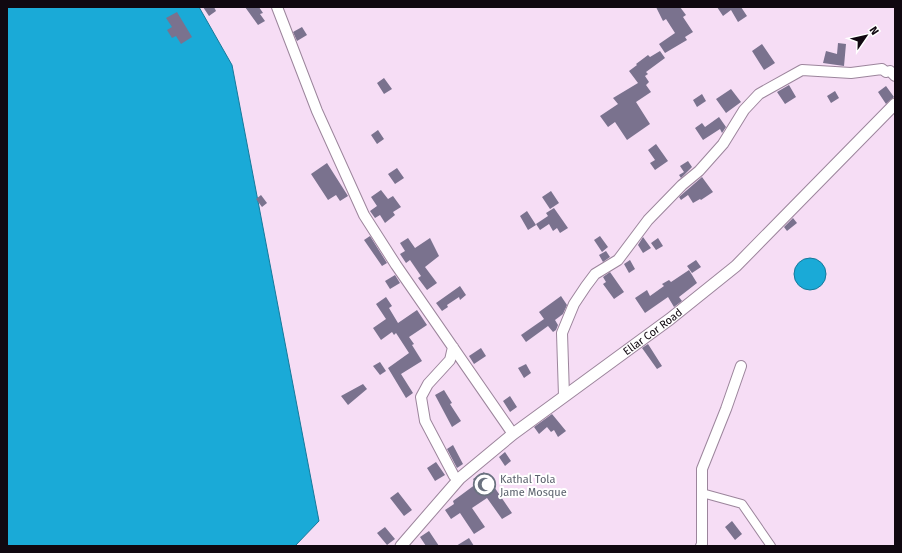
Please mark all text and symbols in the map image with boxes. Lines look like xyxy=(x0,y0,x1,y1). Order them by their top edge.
north arrow xyxy=(846,16,886,56)
text: N xyxy=(866,24,881,37)
street label: Ellar Cor Road xyxy=(621,306,685,358)
mosque icon: Kathal Tola Jame Mosque xyxy=(472,472,498,498)
place label: Kathal Tola Jame Mosque xyxy=(500,473,567,499)

